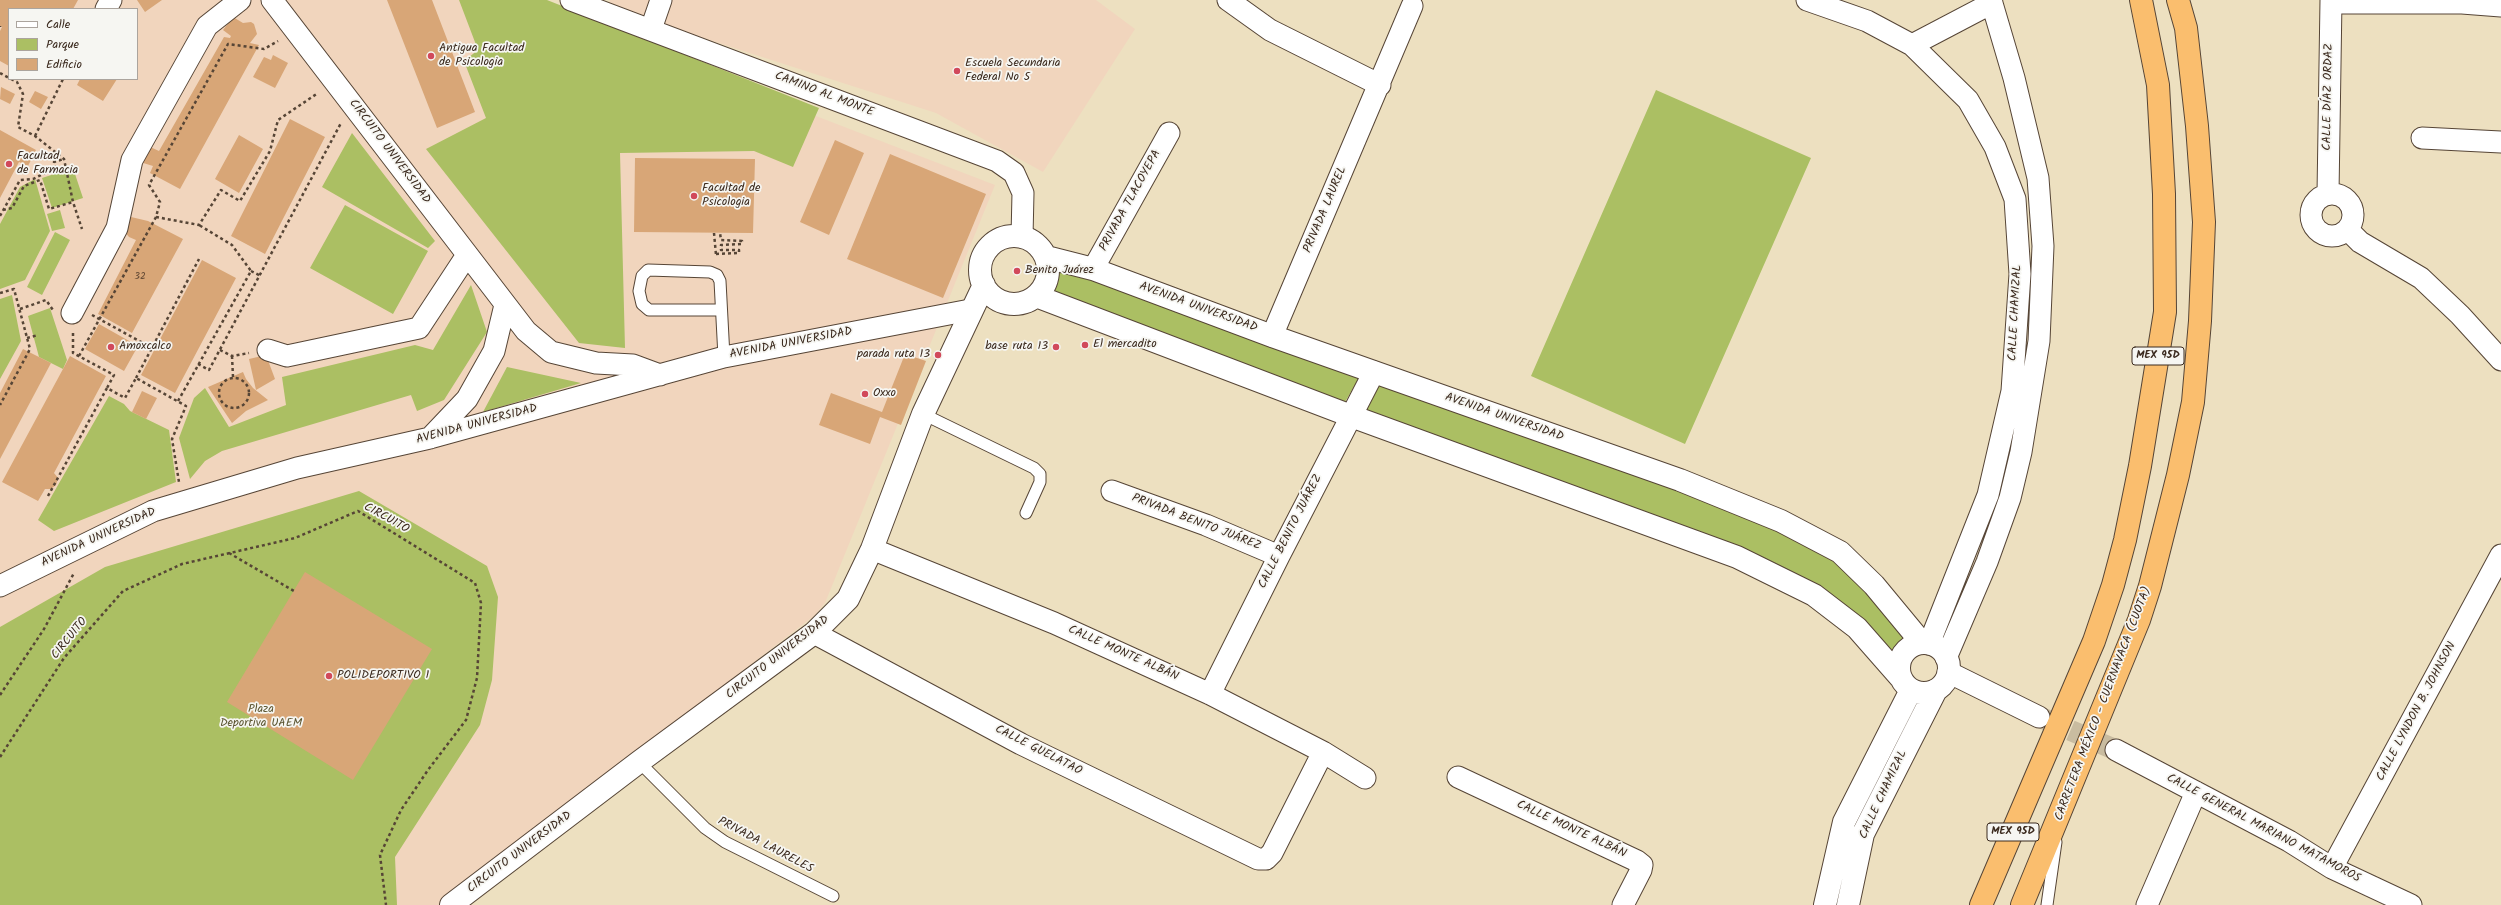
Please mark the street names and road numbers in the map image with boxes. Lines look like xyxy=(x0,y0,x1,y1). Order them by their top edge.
street label: CALLE DÍAZ ORDAZ xyxy=(2321,43,2337,151)
street label: CAMINO AL MONTE xyxy=(772,69,876,121)
street label: CIRCUITO UNIVERSIDAD xyxy=(345,97,433,207)
street label: PRIVADA TLACOYEPA xyxy=(1097,148,1165,254)
street label: PRIVADA LAUREL xyxy=(1301,165,1351,255)
street label: CALLE CHAMIZAL xyxy=(2006,264,2026,362)
street label: AVENIDA UNIVERSIDAD xyxy=(1137,280,1259,336)
street label: AVENIDA UNIVERSIDAD xyxy=(728,325,854,363)
road number: MEX 95D xyxy=(2132,347,2184,365)
street label: AVENIDA UNIVERSIDAD xyxy=(1443,391,1565,445)
street label: AVENIDA UNIVERSIDAD xyxy=(415,402,539,448)
street label: CALLE BENITO JUÁREZ xyxy=(1256,473,1326,591)
street label: PRIVADA BENITO JUÁREZ xyxy=(1129,492,1263,554)
street label: CIRCUITO xyxy=(361,501,411,537)
street label: AVENIDA UNIVERSIDAD xyxy=(39,505,159,571)
street label: CARRETERA MÉXICO - CUERNAVACA (CUOTA) xyxy=(2053,585,2155,823)
street label: CIRCUITO UNIVERSIDAD xyxy=(724,613,832,703)
street label: CIRCUITO xyxy=(49,615,91,663)
street label: CALLE MONTE ALBÁN xyxy=(1065,623,1181,685)
street label: CALLE LYNDON B. JOHNSON xyxy=(2374,640,2460,784)
street label: CALLE GUELATAO xyxy=(992,723,1084,779)
street label: CALLE CHAMIZAL xyxy=(1857,748,1911,842)
street label: CALLE GENERAL MARIANO MATAMOROS xyxy=(2164,772,2362,886)
street label: CALLE MONTE ALBÁN xyxy=(1514,798,1628,862)
street label: CIRCUITO UNIVERSIDAD xyxy=(465,809,575,897)
street label: PRIVADA LAURELES xyxy=(715,815,815,877)
road number: MEX 95D xyxy=(1987,823,2039,841)

